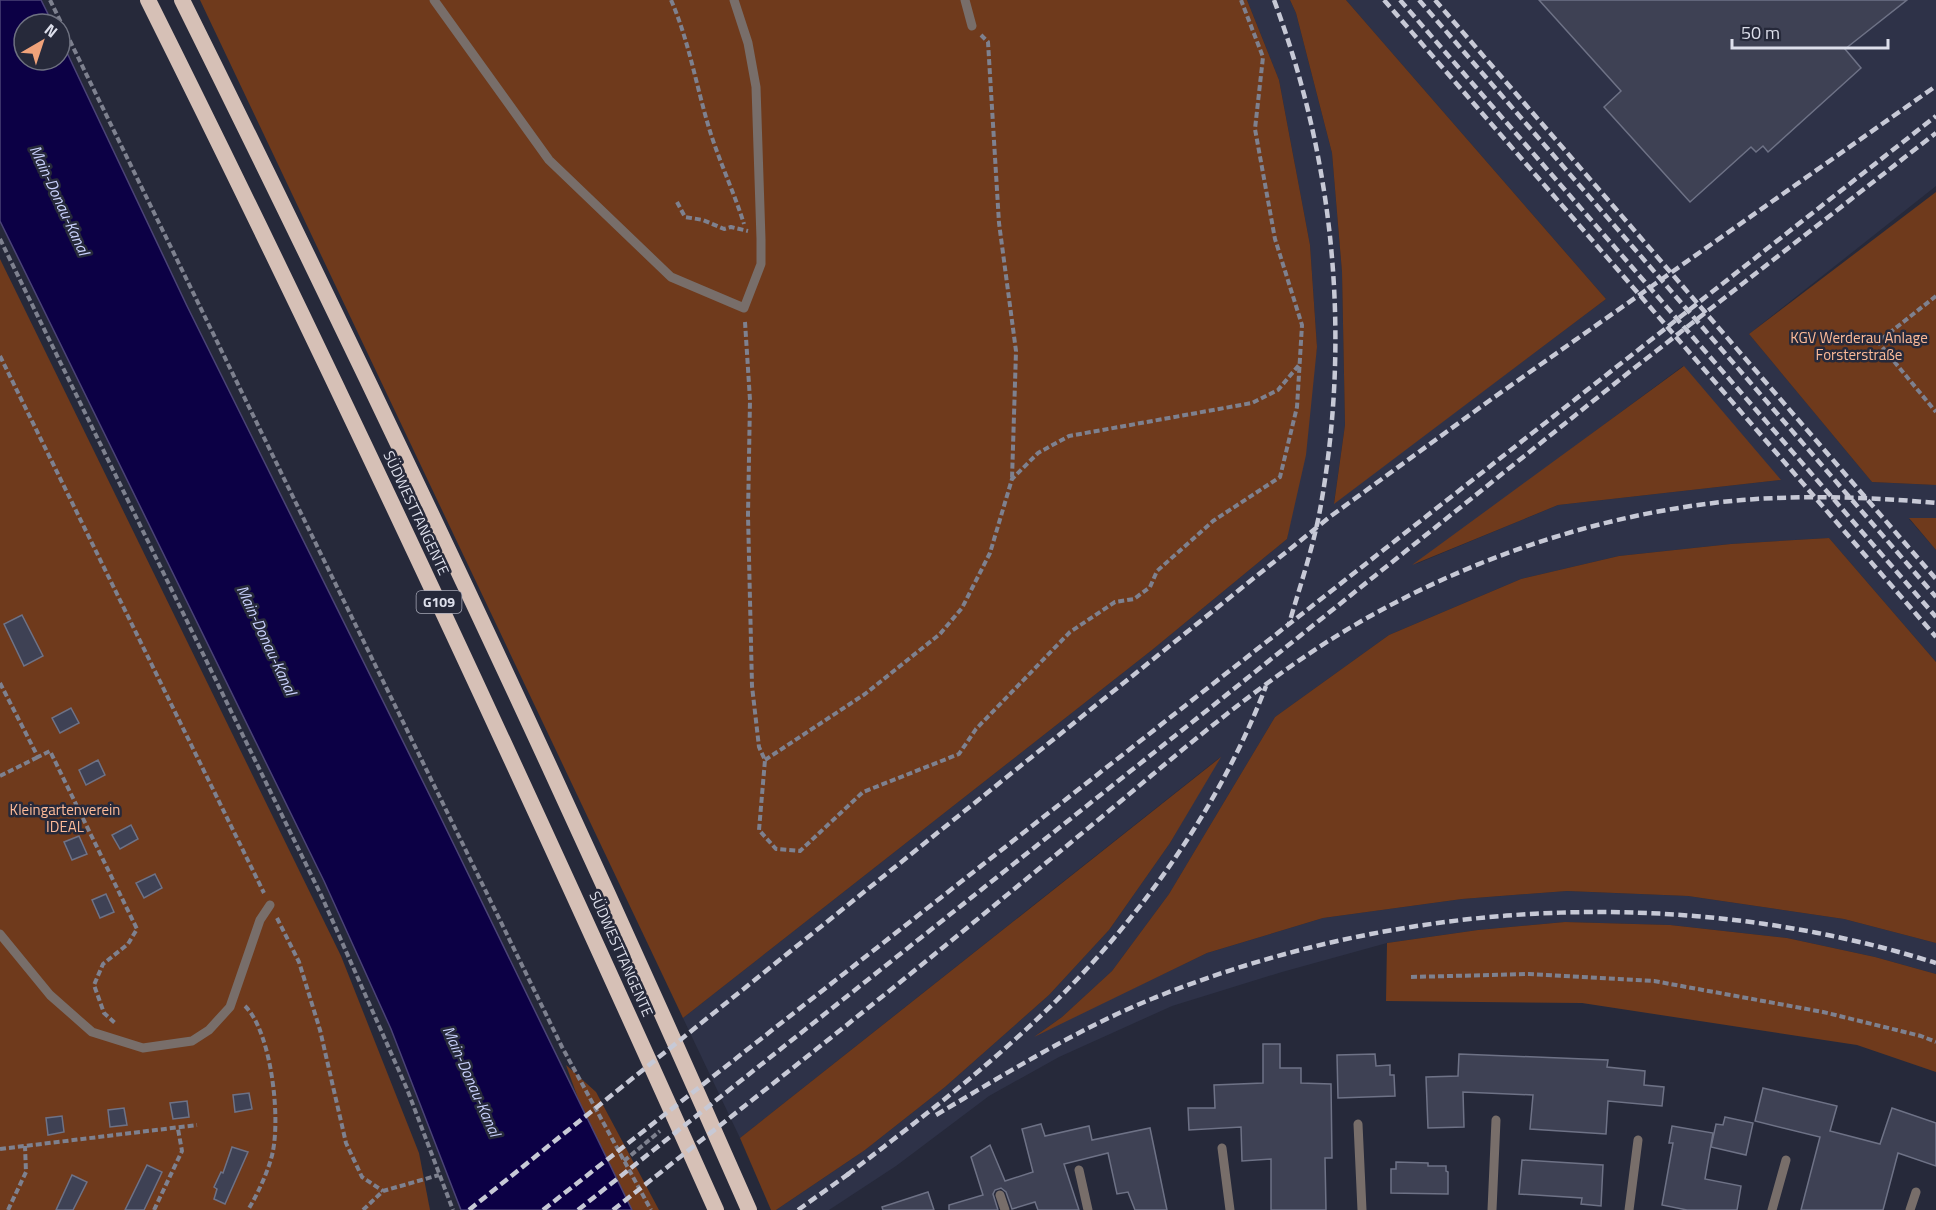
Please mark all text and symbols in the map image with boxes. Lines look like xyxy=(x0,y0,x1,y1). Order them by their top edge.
north arrow xyxy=(12,12,72,72)
scale bar xyxy=(1732,12,1888,50)
text: N xyxy=(40,18,63,43)
text: 50 m xyxy=(1741,19,1780,46)
water label: Main-Donau-Kanal xyxy=(24,141,97,261)
park label: KGV Werderau Anlage Forsterstraße xyxy=(1790,326,1928,366)
street label: SÜDWESTTANGENTE xyxy=(377,447,455,579)
water label: Main-Donau-Kanal xyxy=(231,581,304,701)
road number: G109 xyxy=(416,591,462,613)
park label: Kleingartenverein IDEAL xyxy=(10,798,120,838)
street label: SÜDWESTTANGENTE xyxy=(583,887,659,1020)
water label: Main-Donau-Kanal xyxy=(437,1022,508,1142)

